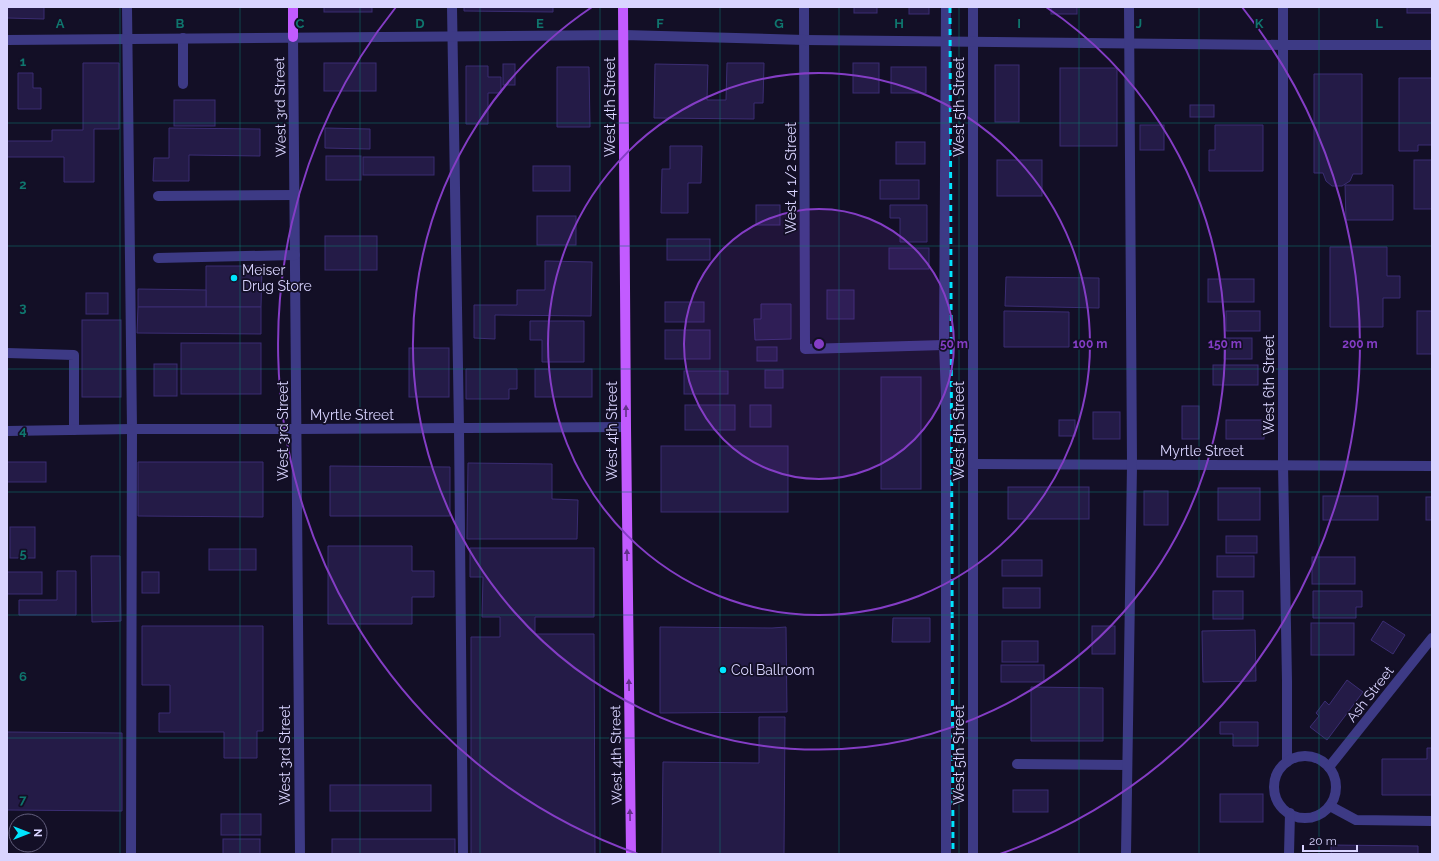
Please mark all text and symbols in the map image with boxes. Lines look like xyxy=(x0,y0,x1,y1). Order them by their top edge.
text: A xyxy=(56,16,65,31)
text: B xyxy=(176,16,185,31)
text: C xyxy=(296,16,305,31)
text: D xyxy=(415,16,425,31)
text: E xyxy=(536,16,544,31)
text: F xyxy=(656,16,664,31)
text: G xyxy=(774,16,784,31)
text: H xyxy=(894,16,904,31)
text: I xyxy=(1017,16,1021,31)
text: J xyxy=(1136,16,1142,31)
text: K xyxy=(1255,16,1264,31)
text: L xyxy=(1375,16,1383,31)
text: 1 xyxy=(20,54,27,69)
street label: West 3rd Street xyxy=(271,56,289,157)
street label: West 4th Street xyxy=(602,57,618,157)
street label: West 5th Street xyxy=(951,57,967,157)
street label: West 4 1/2 Street xyxy=(783,122,799,234)
text: 2 xyxy=(19,177,27,192)
place label: Meiser Drug Store xyxy=(242,262,312,294)
marker: Meiser Drug Store xyxy=(229,273,239,283)
text: 3 xyxy=(19,300,27,315)
street label: West 6th Street xyxy=(1261,334,1277,435)
centre of rings xyxy=(812,337,826,351)
text: 50 m xyxy=(940,337,968,351)
text: 100 m xyxy=(1073,337,1107,351)
text: 150 m xyxy=(1208,337,1242,351)
text: 200 m xyxy=(1342,337,1378,351)
street label: West 3rd Street xyxy=(275,381,291,481)
street label: West 4th Street xyxy=(604,381,620,481)
street label: West 5th Street xyxy=(951,381,967,481)
one-way arrow xyxy=(623,404,629,417)
street label: Myrtle Street xyxy=(310,407,394,423)
text: 4 xyxy=(19,423,27,438)
street label: Myrtle Street xyxy=(1160,443,1244,459)
text: 5 xyxy=(19,546,27,561)
one-way arrow xyxy=(624,548,630,561)
place label: Col Ballroom xyxy=(731,662,815,678)
street label: Ash Street xyxy=(1343,663,1397,725)
marker: Col Ballroom xyxy=(718,665,728,675)
text: 6 xyxy=(19,669,27,684)
one-way arrow xyxy=(626,678,632,691)
street label: West 3rd Street xyxy=(277,705,293,805)
street label: West 4th Street xyxy=(607,705,625,805)
street label: West 5th Street xyxy=(951,705,967,805)
text: 7 xyxy=(19,792,27,807)
one-way arrow xyxy=(627,808,633,821)
north arrow xyxy=(8,813,48,853)
scale bar xyxy=(1303,827,1357,853)
text: N xyxy=(31,829,44,837)
text: 20 m xyxy=(1309,834,1337,848)

